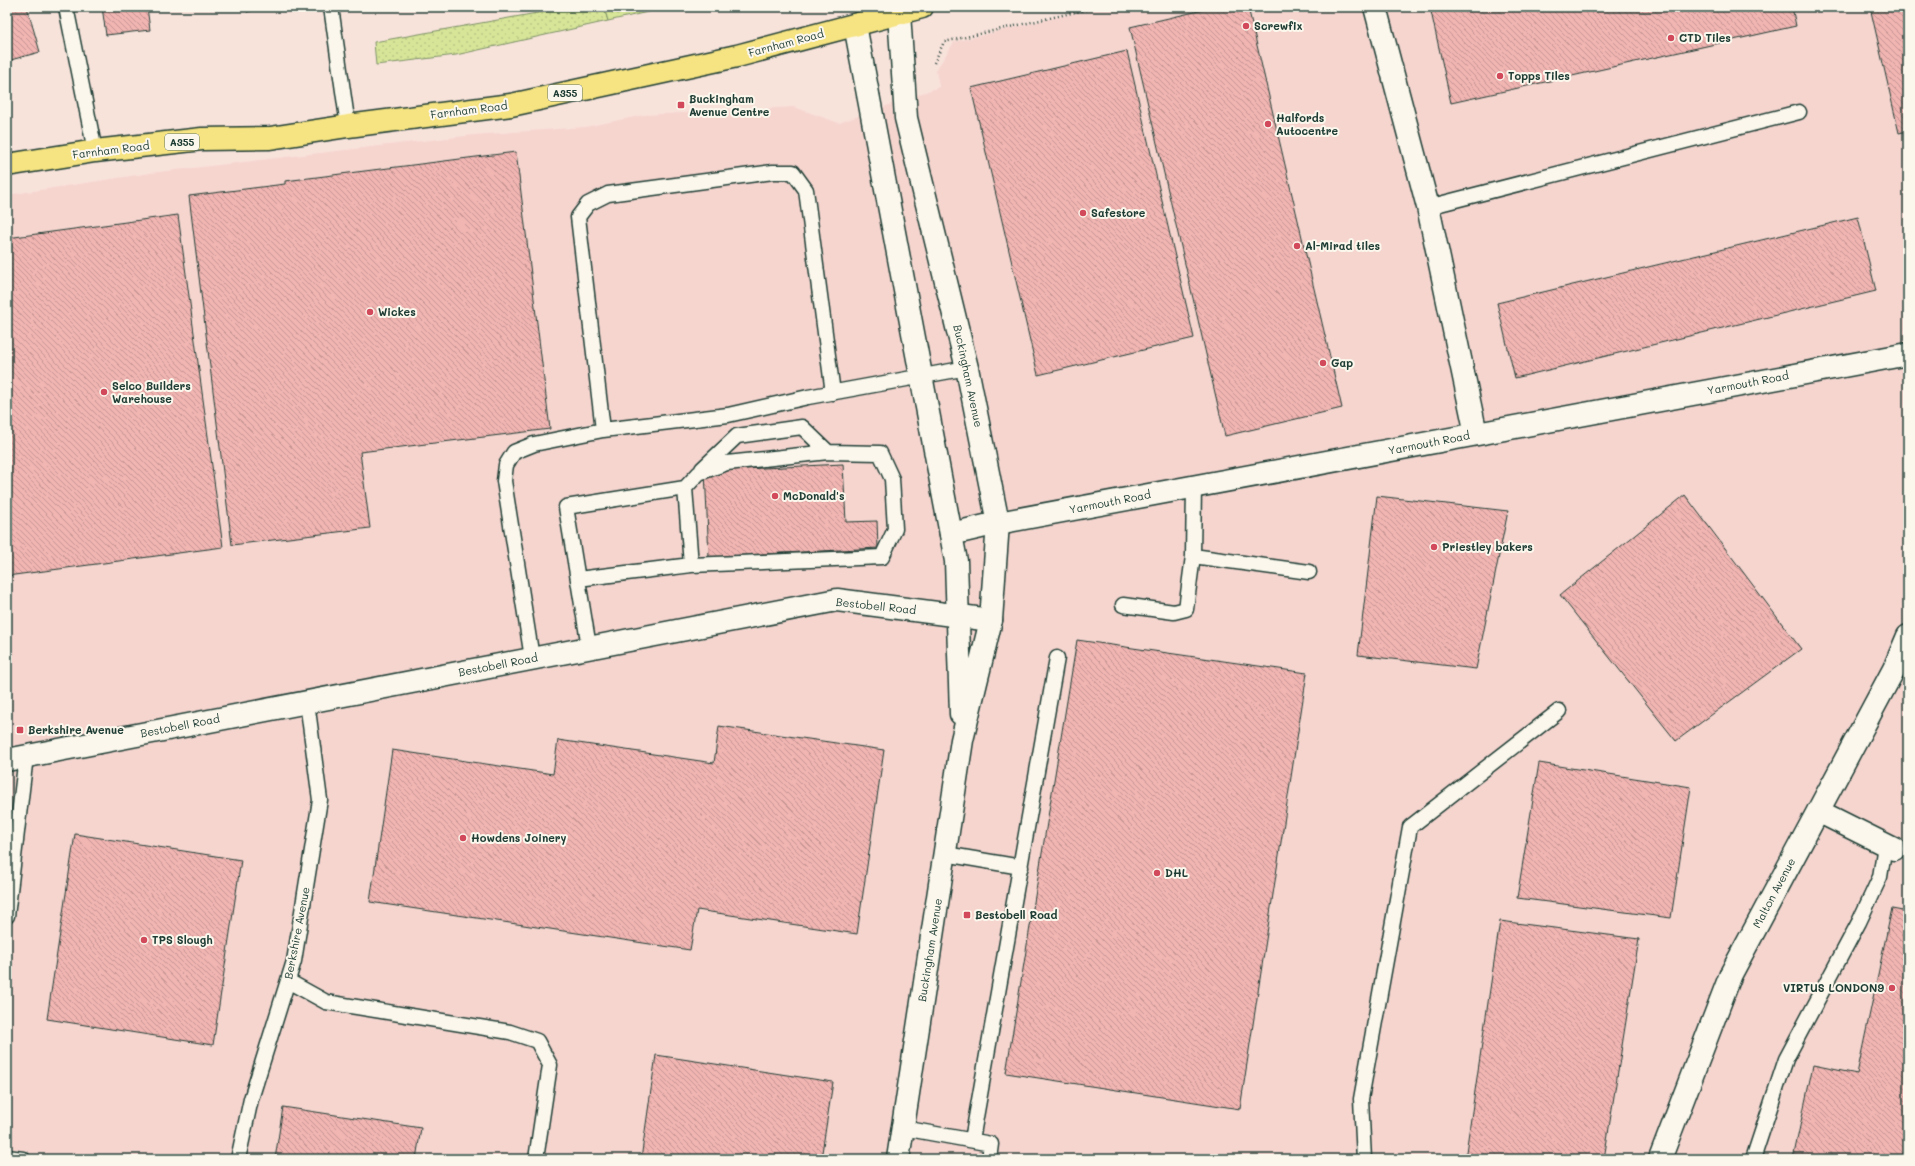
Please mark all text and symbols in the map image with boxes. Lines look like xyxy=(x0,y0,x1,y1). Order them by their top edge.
place label: Screwfix xyxy=(1254,18,1303,33)
marker: Screwfix xyxy=(1241,21,1251,31)
street label: Farnham Road xyxy=(747,25,825,60)
place label: CTD Tiles xyxy=(1679,30,1731,45)
marker: CTD Tiles xyxy=(1666,33,1676,43)
place label: Topps Tiles xyxy=(1508,68,1570,83)
marker: Topps Tiles xyxy=(1495,71,1505,81)
road number: A355 xyxy=(548,85,582,101)
place label: Buckingham Avenue Centre xyxy=(689,91,770,119)
street label: Farnham Road xyxy=(430,97,508,122)
marker: Buckingham Avenue Centre xyxy=(676,100,686,110)
place label: Halfords Autocentre xyxy=(1276,110,1339,138)
marker: Halfords Autocentre xyxy=(1263,119,1273,129)
road number: A355 xyxy=(165,134,199,150)
street label: Farnham Road xyxy=(72,137,150,162)
place label: Safestore xyxy=(1091,205,1146,220)
marker: Safestore xyxy=(1078,208,1088,218)
place label: Al-Mirad tiles xyxy=(1305,238,1380,253)
marker: Al-Mirad tiles xyxy=(1292,241,1302,251)
place label: Wickes xyxy=(378,304,416,319)
marker: Wickes xyxy=(365,307,375,317)
street label: Buckingham Avenue xyxy=(950,323,987,429)
place label: Gap xyxy=(1331,355,1353,370)
marker: Gap xyxy=(1318,358,1328,368)
street label: Yarmouth Road xyxy=(1706,367,1790,398)
place label: Selco Builders Warehouse xyxy=(112,378,191,406)
marker: Selco Builders Warehouse xyxy=(99,387,109,397)
street label: Yarmouth Road xyxy=(1387,427,1471,458)
street label: Yarmouth Road xyxy=(1068,486,1152,517)
place label: McDonald's xyxy=(783,488,845,503)
marker: McDonald's xyxy=(770,491,780,501)
place label: Priestley bakers xyxy=(1442,539,1533,554)
marker: Priestley bakers xyxy=(1429,542,1439,552)
street label: Bestobell Road xyxy=(835,594,917,617)
street label: Bestobell Road xyxy=(457,649,539,680)
street label: Bestobell Road xyxy=(139,710,221,741)
place label: Berkshire Avenue xyxy=(28,722,124,737)
marker: Berkshire Avenue xyxy=(15,725,25,735)
place label: Howdens Joinery xyxy=(471,830,567,845)
marker: Howdens Joinery xyxy=(458,833,468,843)
street label: Malton Avenue xyxy=(1749,855,1798,930)
place label: DHL xyxy=(1165,865,1189,880)
marker: DHL xyxy=(1152,868,1162,878)
street label: Berkshire Avenue xyxy=(280,885,313,980)
street label: Buckingham Avenue xyxy=(914,897,945,1003)
place label: Bestobell Road xyxy=(975,907,1058,922)
marker: Bestobell Road xyxy=(962,910,972,920)
place label: TPS Slough xyxy=(152,932,213,947)
marker: TPS Slough xyxy=(139,935,149,945)
place label: VIRTUS LONDON9 xyxy=(1783,980,1884,995)
marker: VIRTUS LONDON9 xyxy=(1887,983,1897,993)

